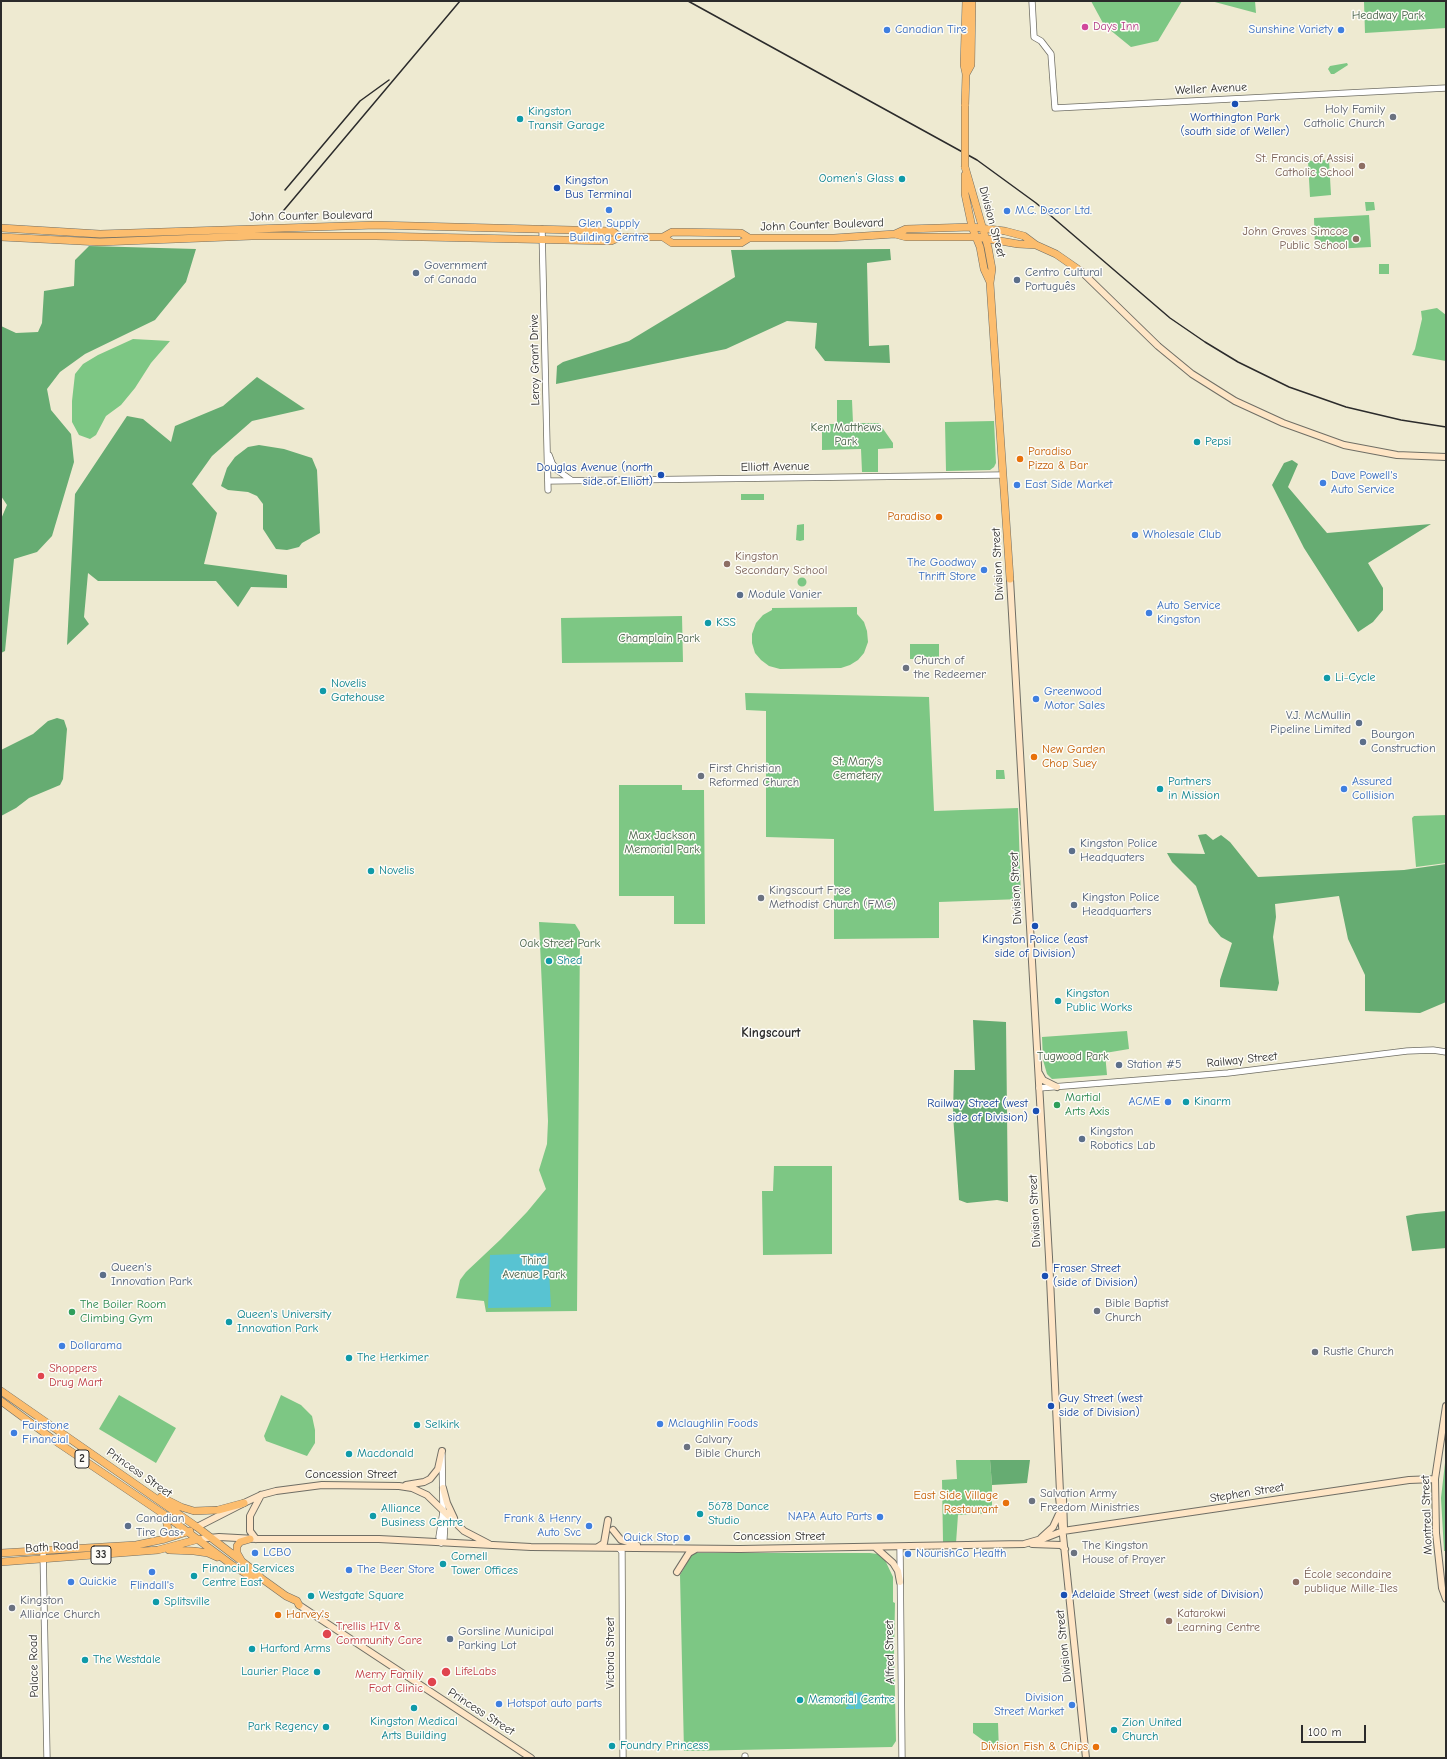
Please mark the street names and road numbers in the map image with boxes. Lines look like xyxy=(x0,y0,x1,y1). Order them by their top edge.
street label: Weller Avenue xyxy=(1175,80,1247,98)
street label: Division Street xyxy=(976,185,1008,259)
street label: John Counter Boulevard xyxy=(249,208,373,224)
street label: John Counter Boulevard xyxy=(760,216,884,234)
street label: Leroy Grant Drive xyxy=(527,314,543,406)
street label: Elliott Avenue xyxy=(740,459,810,475)
street label: Division Street xyxy=(989,527,1007,601)
street label: Division Street xyxy=(1007,851,1025,925)
street label: Railway Street xyxy=(1206,1049,1278,1071)
street label: Division Street xyxy=(1026,1174,1044,1248)
street label: Princess Street xyxy=(103,1445,175,1501)
road number: 2 xyxy=(75,1450,89,1468)
street label: Concession Street xyxy=(305,1468,397,1482)
street label: Montreal Street xyxy=(1418,1475,1436,1555)
street label: Stephen Street xyxy=(1209,1480,1285,1506)
street label: Concession Street xyxy=(733,1530,825,1544)
street label: Bath Road xyxy=(25,1538,79,1556)
road number: 33 xyxy=(91,1546,111,1564)
street label: Division Street xyxy=(1053,1609,1075,1683)
street label: Victoria Street xyxy=(604,1617,618,1689)
street label: Alfred Street xyxy=(882,1620,898,1684)
street label: Palace Road xyxy=(26,1634,42,1698)
street label: Princess Street xyxy=(445,1685,517,1739)

